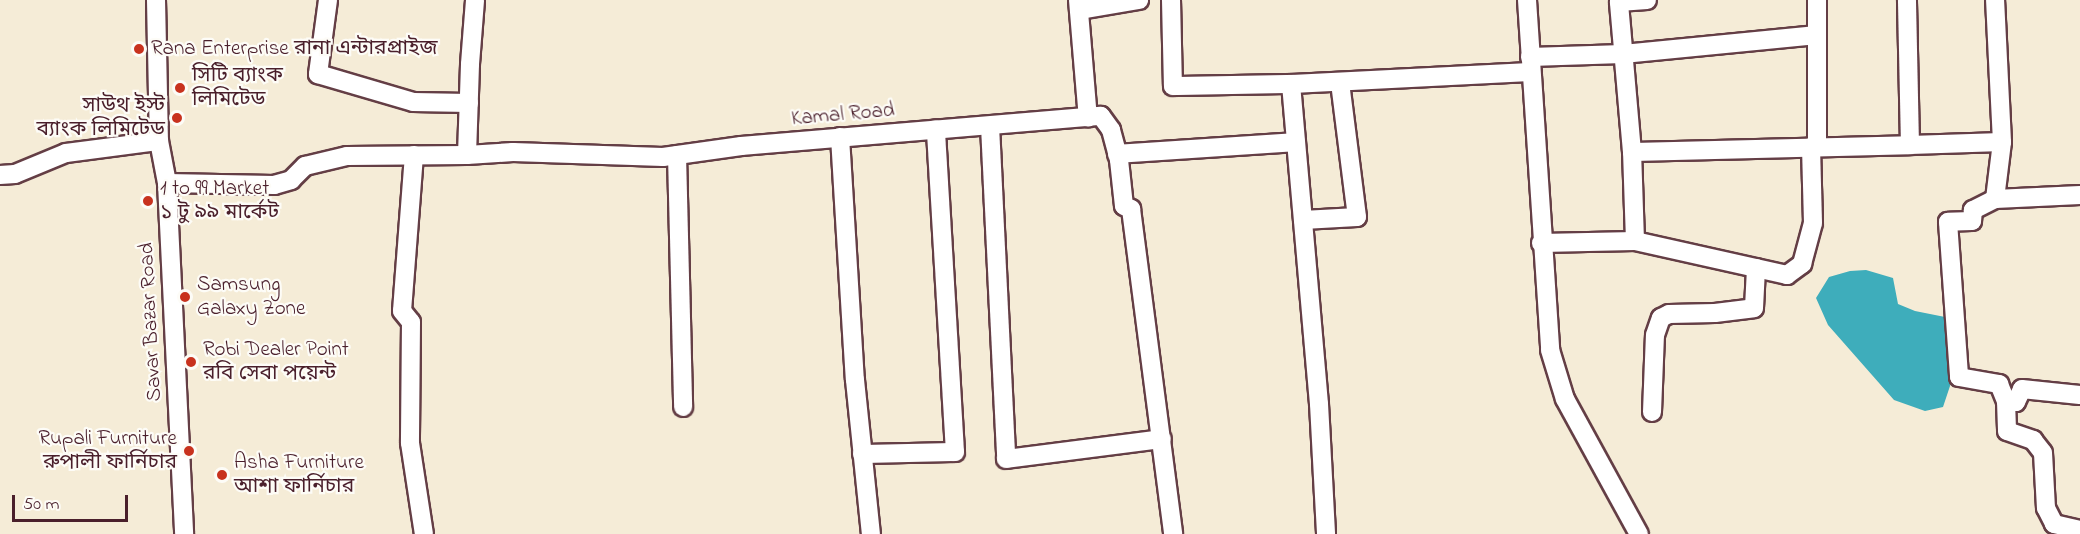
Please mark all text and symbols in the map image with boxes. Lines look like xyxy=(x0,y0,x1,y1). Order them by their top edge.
place label: Rana Enterprise রানা এন্টারপ্রাইজ xyxy=(151,36,437,62)
marker: Rana Enterprise রানা এন্টারপ্রাইজ xyxy=(132,42,146,56)
place label: সিটি ব্যাংক লিমিটেড xyxy=(192,63,283,113)
marker: সিটি ব্যাংক লিমিটেড xyxy=(173,81,187,95)
place label: সাউথ ইস্ট ব্যাংক লিমিটেড xyxy=(36,93,165,143)
street label: Kamal Road xyxy=(790,98,896,132)
marker: সাউথ ইস্ট ব্যাংক লিমিটেড xyxy=(170,111,184,125)
place label: 1 to 99 Market ১ টু ৯৯ মার্কেট xyxy=(160,176,279,226)
marker: 1 to 99 Market ১ টু ৯৯ মার্কেট xyxy=(141,194,155,208)
street label: Savar Bazar Road xyxy=(134,242,168,402)
place label: Samsung Galaxy Zone xyxy=(197,272,305,322)
marker: Samsung Galaxy Zone xyxy=(178,290,192,304)
place label: Robi Dealer Point রবি সেবা পয়েন্ট xyxy=(203,337,349,387)
marker: Robi Dealer Point রবি সেবা পয়েন্ট xyxy=(184,355,198,369)
place label: Rupali Furniture রুপালী ফার্নিচার xyxy=(38,426,177,476)
marker: Rupali Furniture রুপালী ফার্নিচার xyxy=(182,444,196,458)
place label: Asha Furniture আশা ফার্নিচার xyxy=(234,450,364,500)
marker: Asha Furniture আশা ফার্নিচার xyxy=(215,468,229,482)
scale bar xyxy=(15,483,130,521)
text: 50 m xyxy=(23,492,60,518)

